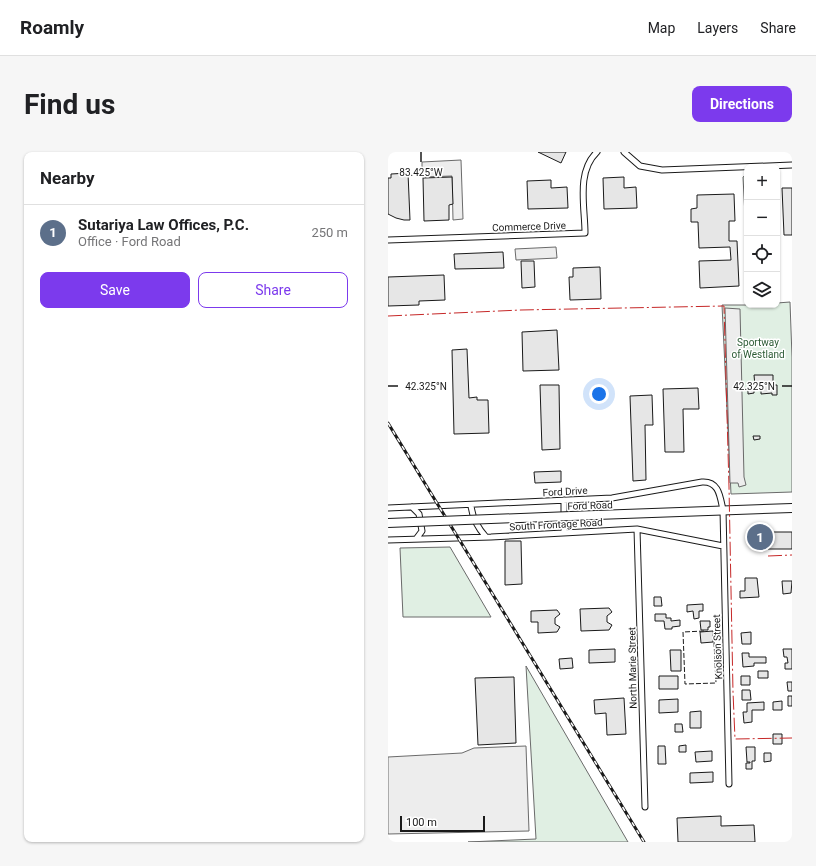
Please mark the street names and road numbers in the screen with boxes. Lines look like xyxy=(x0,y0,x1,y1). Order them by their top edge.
street label: Commerce Drive xyxy=(492,220,566,233)
street label: Ford Drive xyxy=(542,485,588,498)
street label: Ford Road xyxy=(567,499,613,512)
street label: South Frontage Road xyxy=(509,517,603,532)
street label: Knolson Street xyxy=(711,614,724,680)
street label: North Marie Street xyxy=(626,627,639,709)

